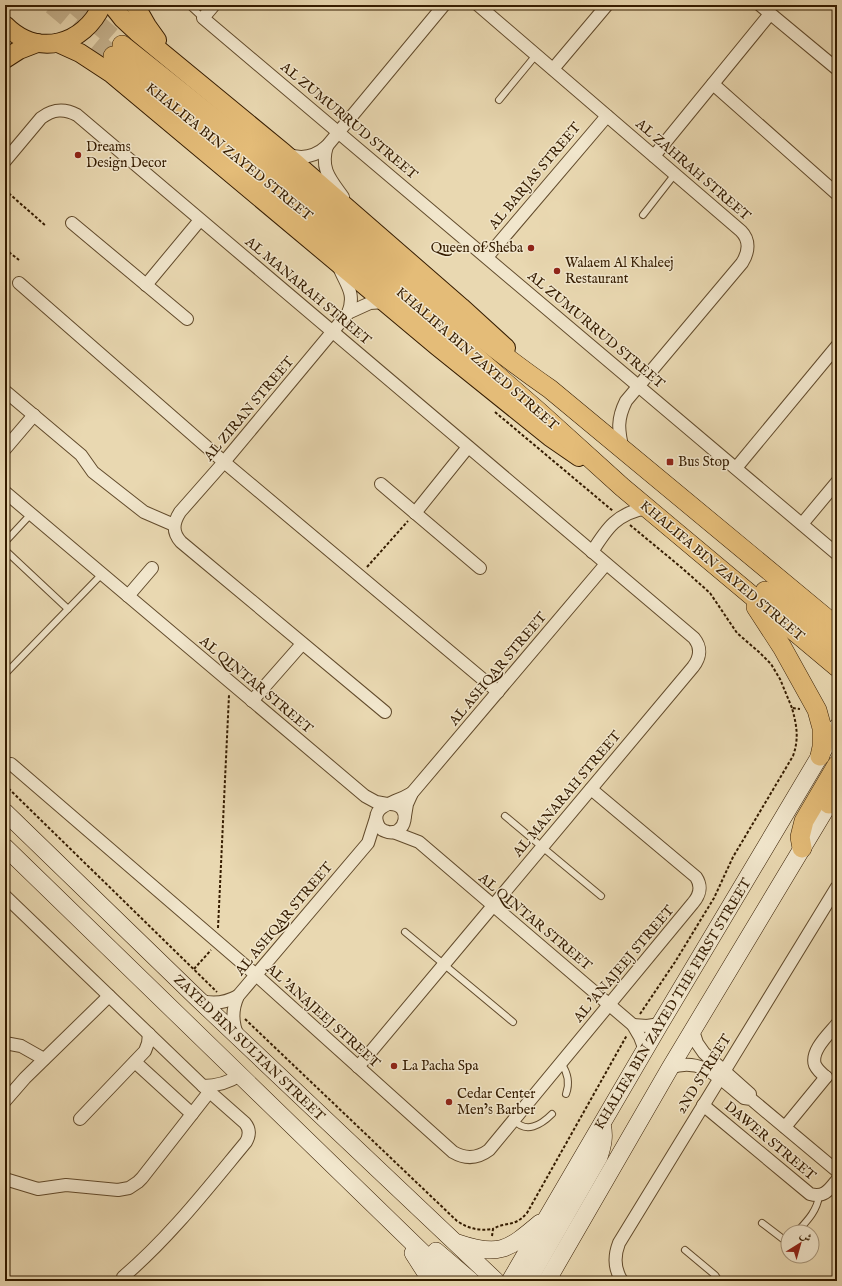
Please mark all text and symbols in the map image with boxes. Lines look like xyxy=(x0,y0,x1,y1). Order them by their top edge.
street label: AL ZUMURRUD STREET xyxy=(276,58,422,184)
street label: KHALIFA BIN ZAYED STREET xyxy=(142,79,317,225)
street label: AL ZAHRAH STREET xyxy=(631,115,755,225)
street label: AL BARJAS STREET xyxy=(484,118,586,234)
place label: Dreams Design Decor xyxy=(86,138,167,172)
marker: Dreams Design Decor xyxy=(73,150,83,160)
street label: AL MANARAH STREET xyxy=(241,232,375,350)
place label: Queen of Sheba xyxy=(431,239,524,257)
marker: Queen of Sheba xyxy=(526,243,536,253)
place label: Walaem Al Khaleej Restaurant xyxy=(565,254,674,288)
marker: Walaem Al Khaleej Restaurant xyxy=(552,266,562,276)
street label: AL ZUMURRUD STREET xyxy=(523,267,669,393)
street label: KHALIFA BIN ZAYED STREET xyxy=(392,284,563,435)
street label: AL ZIRAN STREET xyxy=(199,352,299,466)
place label: Bus Stop xyxy=(678,453,730,471)
marker: Bus Stop xyxy=(665,457,675,467)
street label: KHALIFA BIN ZAYED STREET xyxy=(636,497,809,646)
street label: AL ASHQAR STREET xyxy=(445,608,551,730)
street label: AL QINTAR STREET xyxy=(195,632,317,738)
street label: AL MANARAH STREET xyxy=(508,727,626,861)
street label: AL ASHQAR STREET xyxy=(231,858,337,980)
street label: AL QINTAR STREET xyxy=(474,869,596,975)
street label: KHALIFA BIN ZAYED THE FIRST STREET xyxy=(591,874,756,1133)
street label: AL 'ANAJEEJ STREET xyxy=(569,901,679,1027)
street label: AL 'ANAJEEJ STREET xyxy=(261,959,384,1073)
street label: ZAYED BIN SULTAN STREET xyxy=(169,971,329,1126)
street label: 2ND STREET xyxy=(672,1030,736,1117)
place label: La Pacha Spa xyxy=(402,1057,479,1075)
marker: La Pacha Spa xyxy=(389,1061,399,1071)
place label: Cedar Center Men’s Barber xyxy=(457,1085,535,1119)
marker: Cedar Center Men’s Barber xyxy=(444,1097,454,1107)
street label: DAWER STREET xyxy=(721,1097,820,1185)
north arrow xyxy=(780,1224,820,1264)
text: ش xyxy=(797,1228,814,1246)

